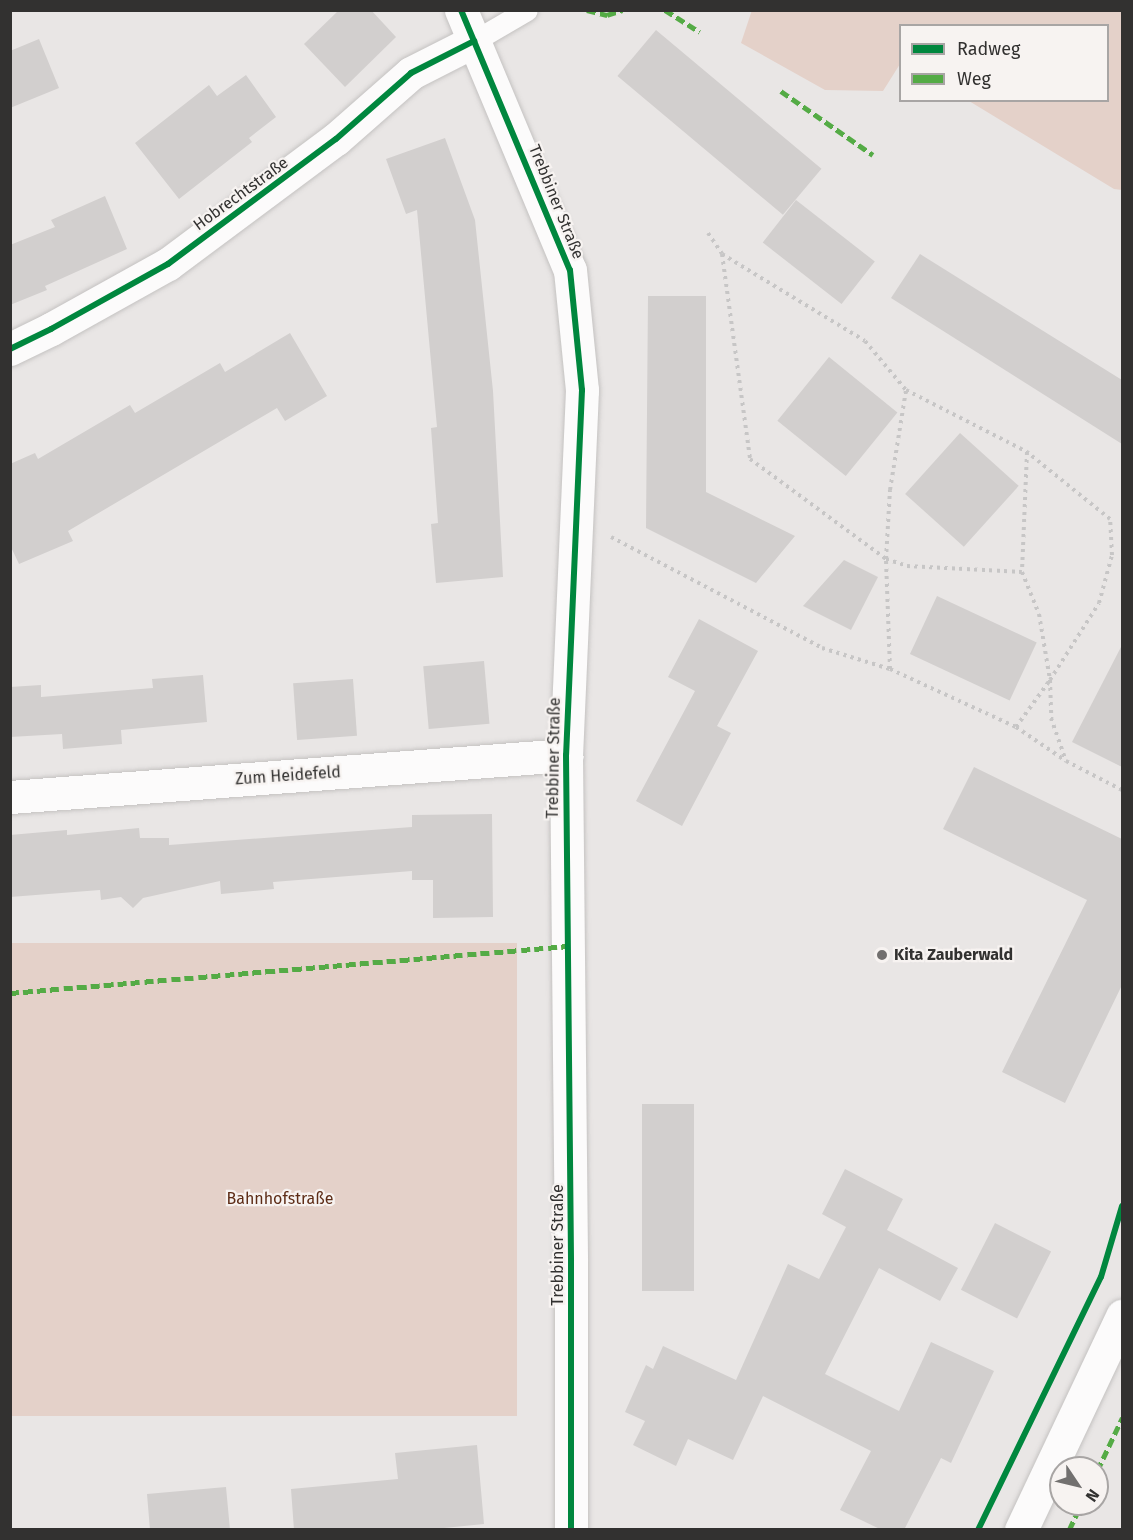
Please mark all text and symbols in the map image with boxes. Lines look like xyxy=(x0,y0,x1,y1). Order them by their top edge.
legend xyxy=(899,24,1109,102)
text: Radweg xyxy=(957,38,1020,60)
text: Weg xyxy=(957,68,991,90)
street label: Trebbiner Straße xyxy=(524,142,588,262)
street label: Hobrechtstraße xyxy=(190,153,292,235)
street label: Trebbiner Straße xyxy=(543,697,565,819)
street label: Zum Heidefeld xyxy=(235,763,341,789)
place label: Kita Zauberwald xyxy=(894,945,1013,965)
marker: Kita Zauberwald xyxy=(875,948,889,962)
street label: Trebbiner Straße xyxy=(548,1184,568,1306)
park label: Bahnhofstraße xyxy=(227,1189,333,1209)
north arrow xyxy=(1049,1456,1109,1516)
text: N xyxy=(1082,1486,1103,1505)

